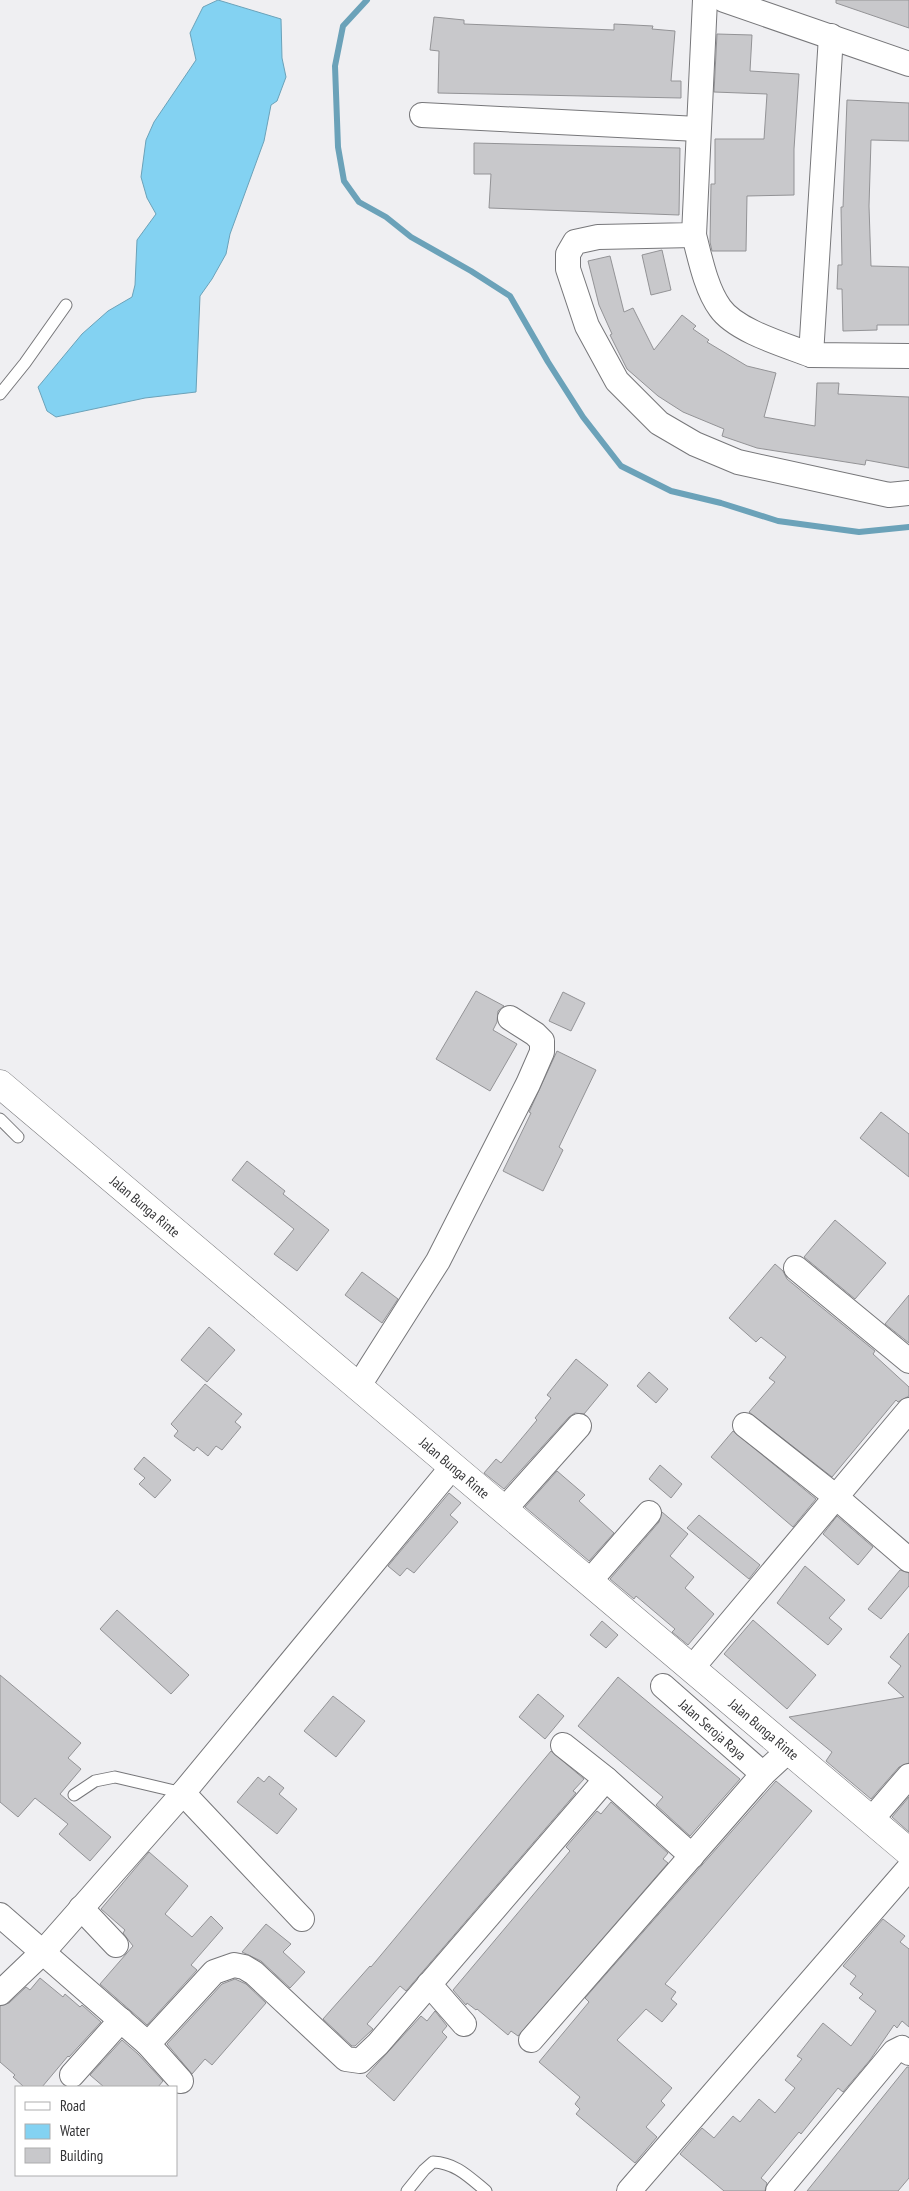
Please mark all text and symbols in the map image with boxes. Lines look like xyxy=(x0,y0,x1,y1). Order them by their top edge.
street label: Jalan Bunga Rinte xyxy=(106,1171,184,1241)
street label: Jalan Bunga Rinte xyxy=(415,1433,493,1503)
street label: Jalan Bunga Rinte xyxy=(724,1694,803,1764)
street label: Jalan Seroja Raya xyxy=(675,1695,750,1764)
legend xyxy=(15,2086,178,2176)
text: Road xyxy=(60,2096,86,2115)
text: Water xyxy=(60,2121,91,2140)
text: Building xyxy=(60,2146,103,2165)

